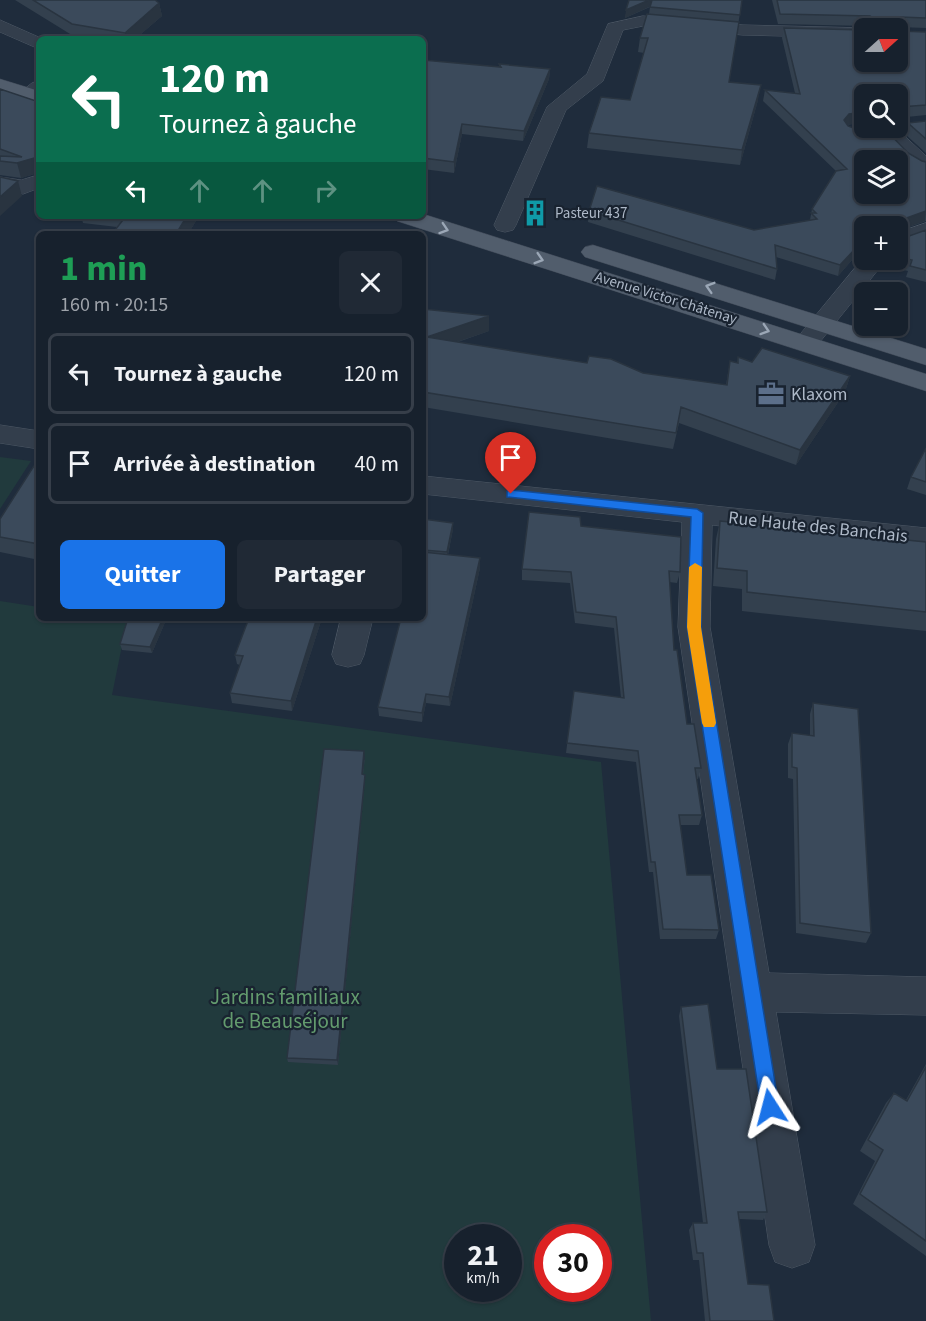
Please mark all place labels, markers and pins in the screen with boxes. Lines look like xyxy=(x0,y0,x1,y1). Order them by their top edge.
building icon: Pasteur 437 xyxy=(520,198,550,228)
place label: Pasteur 437 xyxy=(555,203,627,224)
office icon: Klaxom xyxy=(756,379,786,409)
place label: Klaxom xyxy=(791,382,847,407)
pin xyxy=(485,432,536,494)

